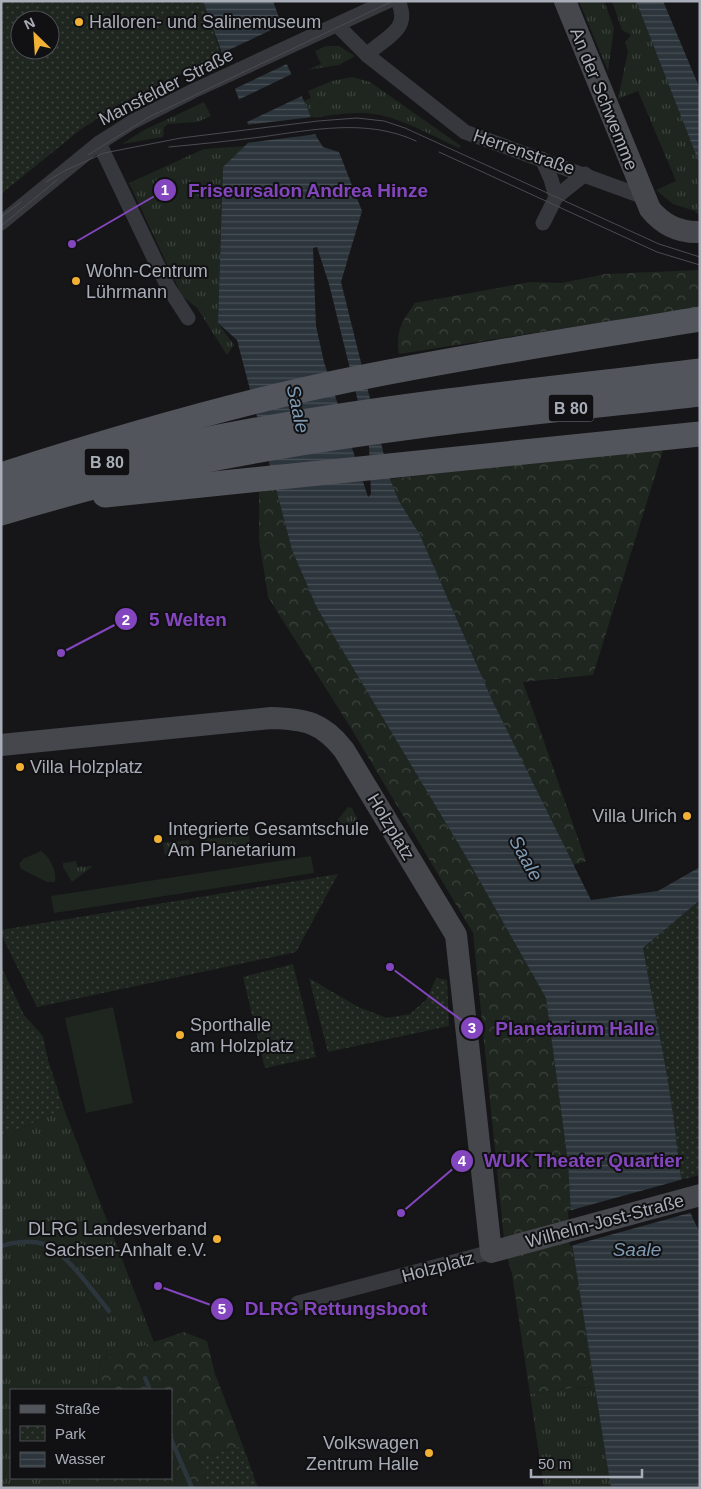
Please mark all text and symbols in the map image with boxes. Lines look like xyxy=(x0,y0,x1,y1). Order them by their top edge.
north arrow xyxy=(10,10,60,60)
place label: Halloren- und Salinemuseum xyxy=(89,12,321,32)
text: N xyxy=(22,14,37,33)
marker: Halloren- und Salinemuseum xyxy=(73,16,85,28)
street label: An der Schwemme xyxy=(566,25,642,173)
street label: Mansfelder Straße xyxy=(95,44,237,130)
street label: Herrenstraße xyxy=(471,125,577,179)
callout: Friseursalon Andrea Hinze xyxy=(152,173,438,207)
text: Friseursalon Andrea Hinze xyxy=(188,180,428,201)
text: 1 xyxy=(161,181,169,198)
place label: Wohn-Centrum Lührmann xyxy=(86,261,208,302)
marker: Wohn-Centrum Lührmann xyxy=(70,275,82,287)
water label: Saale xyxy=(283,383,313,435)
road number: B 80 xyxy=(548,394,594,422)
road number: B 80 xyxy=(84,448,130,476)
callout: 5 Welten xyxy=(114,602,237,636)
text: 5 Welten xyxy=(149,609,227,630)
text: 2 xyxy=(122,611,130,628)
place label: Villa Holzplatz xyxy=(30,757,143,777)
marker: Villa Holzplatz xyxy=(14,761,26,773)
street label: Holzplatz xyxy=(363,790,419,864)
place label: Villa Ulrich xyxy=(592,806,677,826)
marker: Villa Ulrich xyxy=(681,810,693,822)
place label: Integrierte Gesamtschule Am Planetarium xyxy=(168,819,369,860)
water label: Saale xyxy=(505,832,547,884)
marker: Integrierte Gesamtschule Am Planetarium xyxy=(152,833,164,845)
callout: Planetarium Halle xyxy=(460,1011,664,1045)
place label: Sporthalle am Holzplatz xyxy=(190,1015,294,1056)
text: Planetarium Halle xyxy=(495,1018,655,1039)
text: 3 xyxy=(468,1019,476,1036)
marker: Sporthalle am Holzplatz xyxy=(174,1029,186,1041)
callout: WUK Theater Quartier xyxy=(449,1144,693,1178)
text: WUK Theater Quartier xyxy=(484,1150,683,1171)
text: 4 xyxy=(458,1152,467,1169)
street label: Wilhelm-Jost-Straße xyxy=(524,1190,686,1252)
place label: DLRG Landesverband Sachsen-Anhalt e.V. xyxy=(28,1219,207,1260)
marker: DLRG Landesverband Sachsen-Anhalt e.V. xyxy=(211,1233,223,1245)
water label: Saale xyxy=(613,1239,661,1260)
street label: Holzplatz xyxy=(400,1248,476,1286)
callout: DLRG Rettungsboot xyxy=(210,1292,437,1326)
text: DLRG Rettungsboot xyxy=(245,1298,428,1319)
text: 5 xyxy=(218,1300,226,1317)
legend xyxy=(10,1389,172,1479)
text: Straße xyxy=(55,1400,100,1417)
text: Park xyxy=(55,1425,86,1442)
place label: Volkswagen Zentrum Halle xyxy=(306,1433,419,1474)
scale bar xyxy=(531,1446,642,1478)
marker: Volkswagen Zentrum Halle xyxy=(423,1447,435,1459)
text: Wasser xyxy=(55,1450,105,1467)
text: 50 m xyxy=(538,1455,571,1472)

